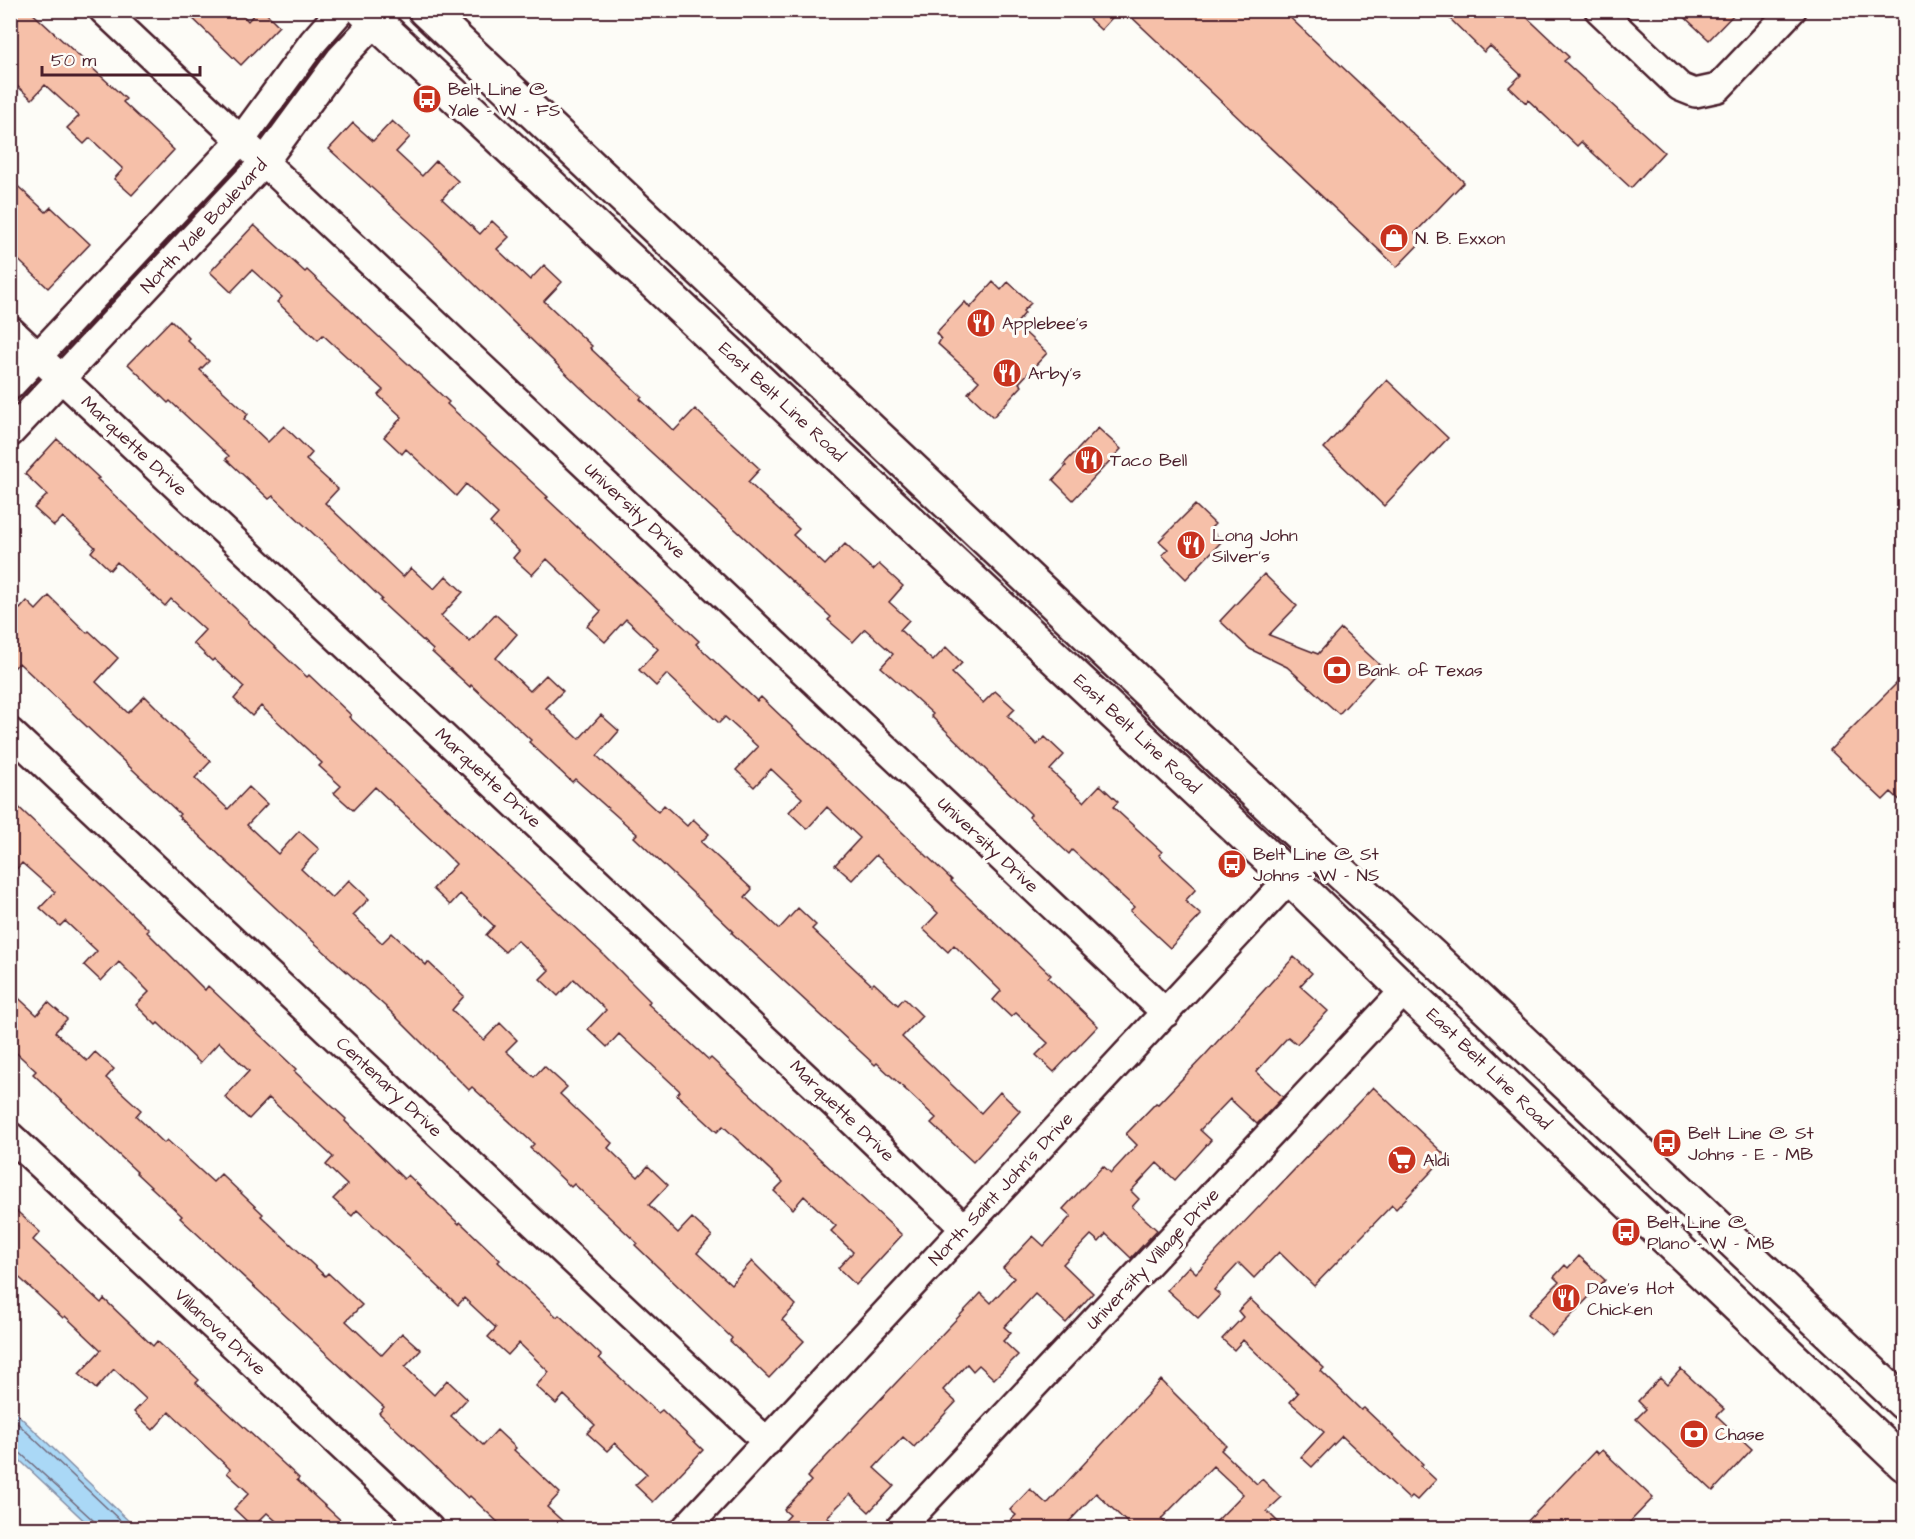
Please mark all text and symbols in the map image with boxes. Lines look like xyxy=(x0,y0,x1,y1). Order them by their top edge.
scale bar xyxy=(42,39,200,77)
text: 50 m xyxy=(51,48,96,73)
place label: Belt Line @ Yale - W - FS xyxy=(448,77,560,123)
bus stop icon: Belt Line @ Yale - W - FS xyxy=(411,83,443,115)
street label: North Yale Boulevard xyxy=(135,153,273,299)
shop icon: N. B. Exxon xyxy=(1378,222,1410,254)
place label: N. B. Exxon xyxy=(1415,226,1505,251)
restaurant icon: Applebee's xyxy=(965,307,997,339)
place label: Applebee's xyxy=(1002,311,1088,336)
street label: East Belt Line Road xyxy=(713,336,851,468)
restaurant icon: Arby's xyxy=(991,357,1023,389)
place label: Arby's xyxy=(1028,361,1081,387)
street label: Marquette Drive xyxy=(75,390,193,502)
restaurant icon: Taco Bell xyxy=(1073,444,1105,476)
place label: Taco Bell xyxy=(1110,448,1187,473)
street label: University Drive xyxy=(578,457,691,566)
place label: Long John Silver's xyxy=(1212,523,1298,569)
restaurant icon: Long John Silver's xyxy=(1175,529,1207,561)
bank icon: Bank of Texas xyxy=(1321,654,1353,686)
place label: Bank of Texas xyxy=(1358,658,1483,683)
street label: East Belt Line Road xyxy=(1068,668,1206,800)
street label: Marquette Drive xyxy=(429,722,547,834)
street label: University Drive xyxy=(931,791,1044,900)
place label: Belt Line @ St Johns - W - NS xyxy=(1253,842,1380,888)
bus stop icon: Belt Line @ St Johns - W - NS xyxy=(1216,848,1248,880)
street label: East Belt Line Road xyxy=(1421,1002,1557,1136)
street label: Centenary Drive xyxy=(330,1031,448,1144)
street label: Marquette Drive xyxy=(784,1054,900,1168)
street label: North Saint John's Drive xyxy=(923,1106,1079,1271)
place label: Belt Line @ St Johns - E - MB xyxy=(1688,1121,1815,1167)
bus stop icon: Belt Line @ St Johns - E - MB xyxy=(1651,1127,1683,1159)
supermarket icon: Aldi xyxy=(1386,1144,1418,1176)
place label: Aldi xyxy=(1423,1148,1450,1173)
street label: University Village Drive xyxy=(1081,1182,1226,1336)
place label: Belt Line @ Plano - W - MB xyxy=(1647,1210,1774,1256)
bus stop icon: Belt Line @ Plano - W - MB xyxy=(1610,1216,1642,1248)
place label: Dave's Hot Chicken xyxy=(1587,1276,1675,1322)
restaurant icon: Dave's Hot Chicken xyxy=(1550,1282,1582,1314)
street label: Villanova Drive xyxy=(169,1283,272,1381)
bank icon: Chase xyxy=(1678,1418,1710,1450)
place label: Chase xyxy=(1715,1422,1765,1447)

